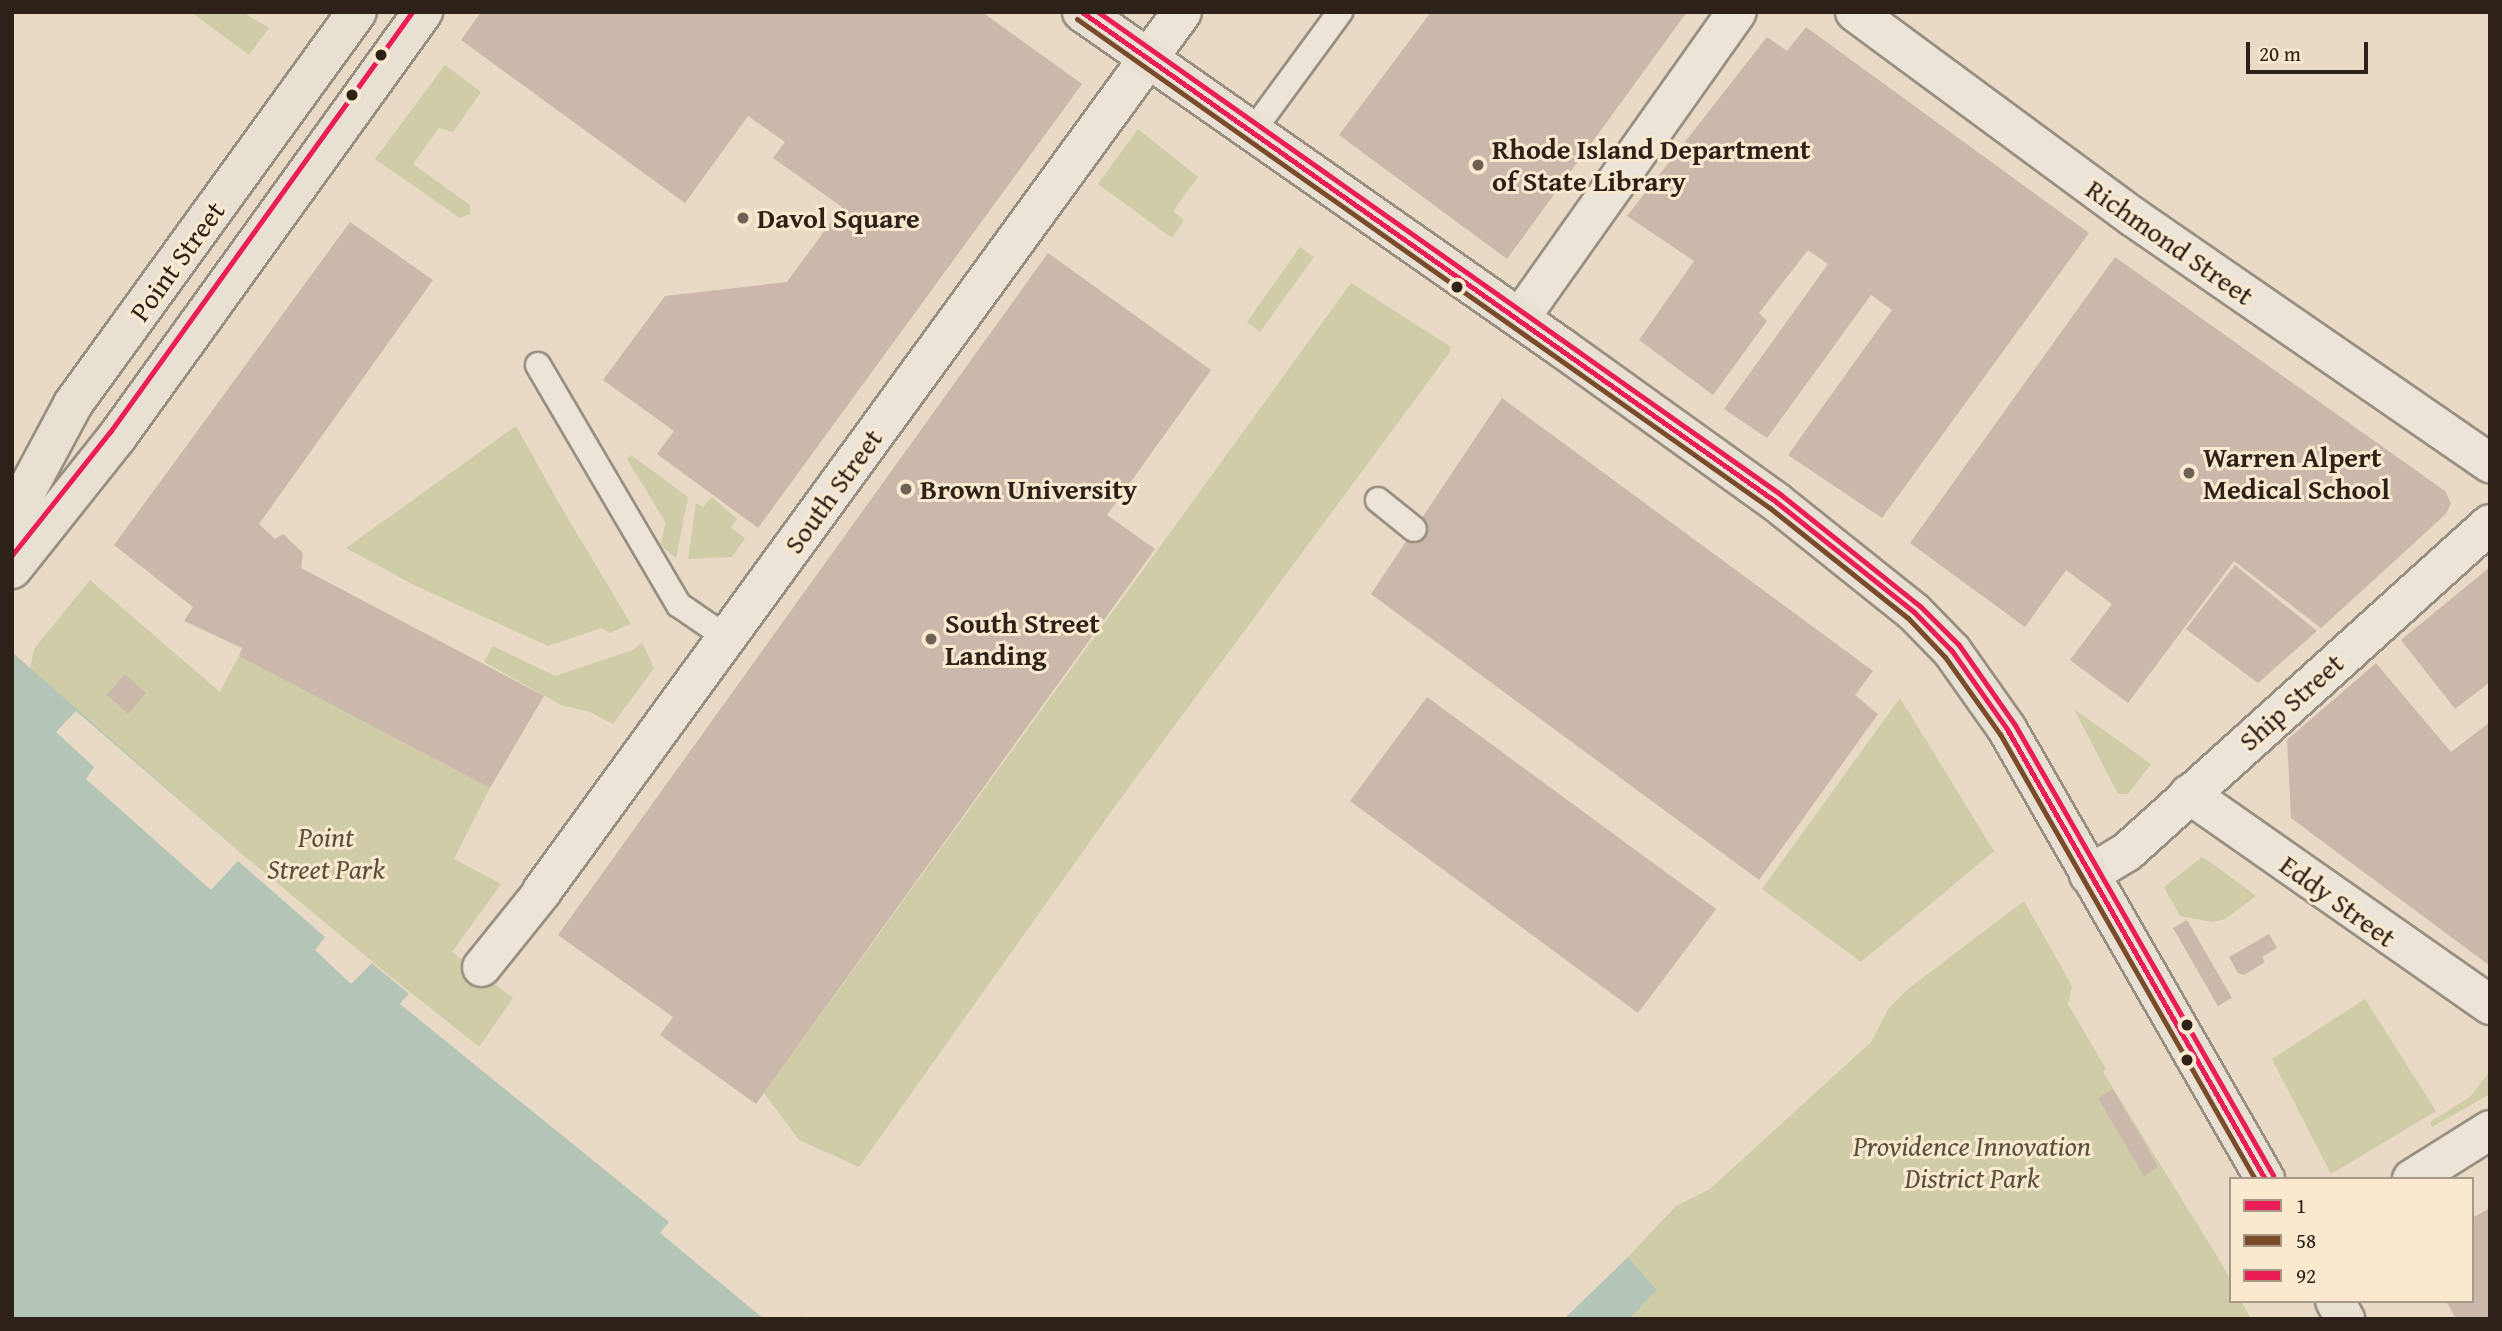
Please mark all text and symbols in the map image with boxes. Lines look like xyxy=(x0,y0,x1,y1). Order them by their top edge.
scale bar xyxy=(2250,28,2372,72)
text: 20 m xyxy=(2259,38,2301,69)
unlabelled marker xyxy=(374,48,388,62)
unlabelled marker xyxy=(345,88,359,102)
place label: Rhode Island Department of State Library xyxy=(1492,132,1811,198)
marker: Rhode Island Department of State Library xyxy=(1470,157,1486,173)
street label: Richmond Street xyxy=(2080,172,2260,312)
street label: Point Street xyxy=(122,195,232,327)
place label: Davol Square xyxy=(757,201,920,235)
marker: Davol Square xyxy=(735,210,751,226)
unlabelled marker xyxy=(1450,280,1464,294)
street label: South Street xyxy=(777,422,889,560)
place label: Warren Alpert Medical School xyxy=(2203,440,2390,506)
marker: Warren Alpert Medical School xyxy=(2181,465,2197,481)
place label: Brown University xyxy=(920,472,1137,506)
marker: Brown University xyxy=(898,481,914,497)
place label: South Street Landing xyxy=(945,606,1100,672)
marker: South Street Landing xyxy=(923,631,939,647)
street label: Ship Street xyxy=(2232,646,2350,758)
park label: Point Street Park xyxy=(267,820,385,886)
street label: Eddy Street xyxy=(2274,848,2402,954)
unlabelled marker xyxy=(2180,1018,2194,1032)
unlabelled marker xyxy=(2180,1053,2194,1067)
park label: Providence Innovation District Park xyxy=(1853,1129,2091,1195)
legend xyxy=(2229,1177,2474,1303)
text: 1 xyxy=(2296,1190,2306,1221)
text: 58 xyxy=(2296,1225,2316,1256)
text: 92 xyxy=(2296,1260,2316,1291)

